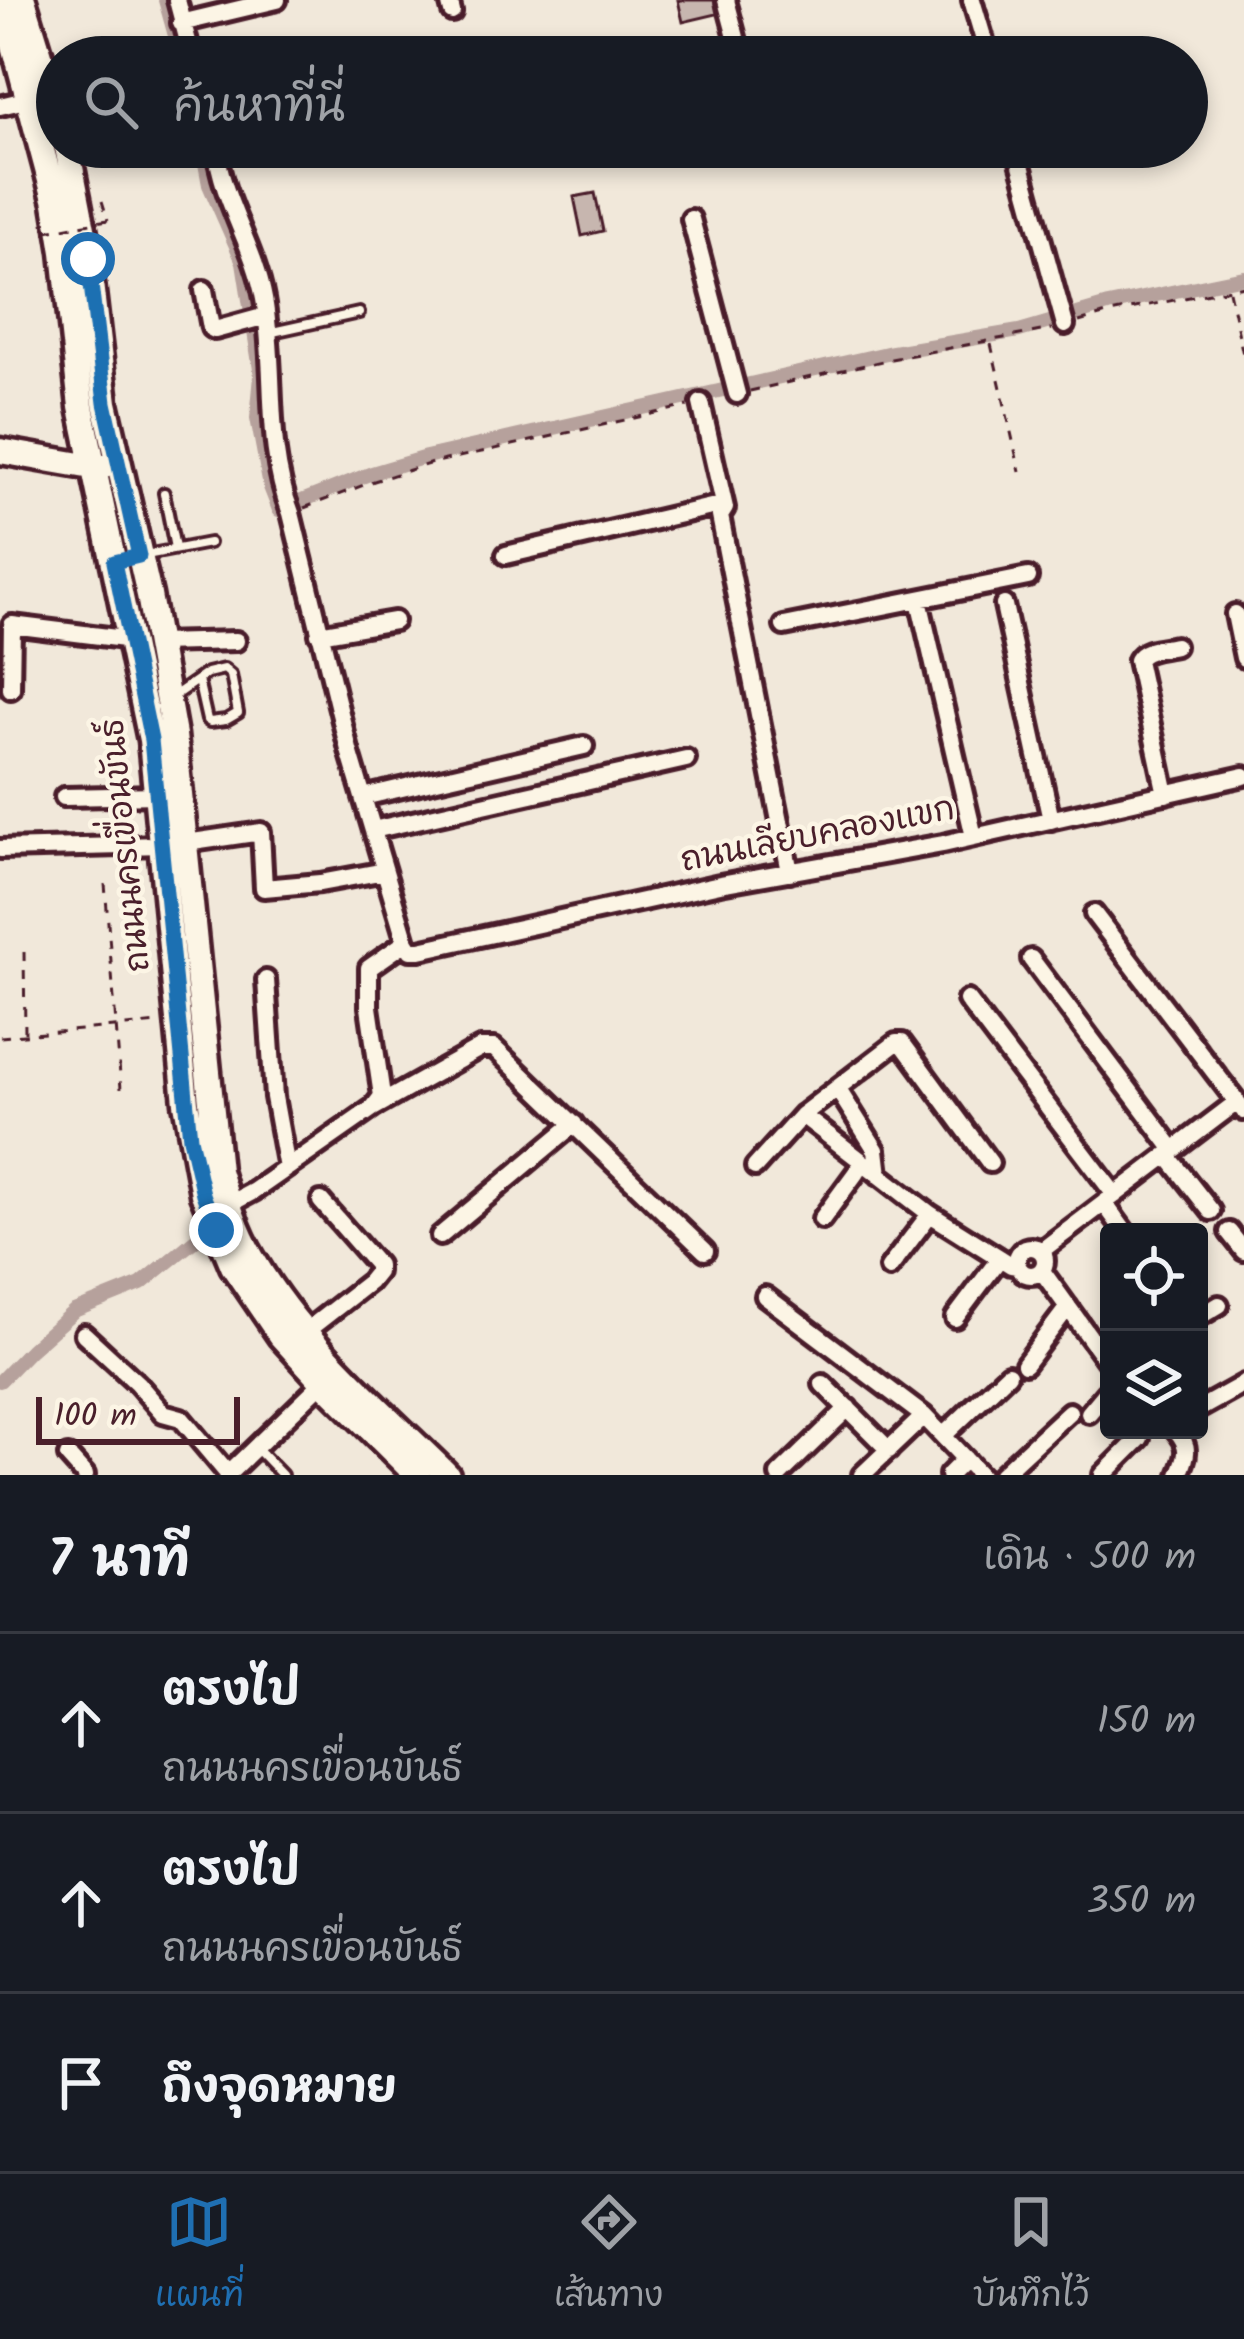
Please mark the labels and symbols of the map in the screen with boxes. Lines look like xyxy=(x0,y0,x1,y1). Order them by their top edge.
route start xyxy=(61,232,115,286)
street label: ถนนนครเขื่อนขันธ์ xyxy=(79,716,167,975)
street label: ถนนเลียบคลองแขก xyxy=(676,783,960,889)
route end xyxy=(189,1203,243,1257)
scale bar xyxy=(36,1391,240,1444)

